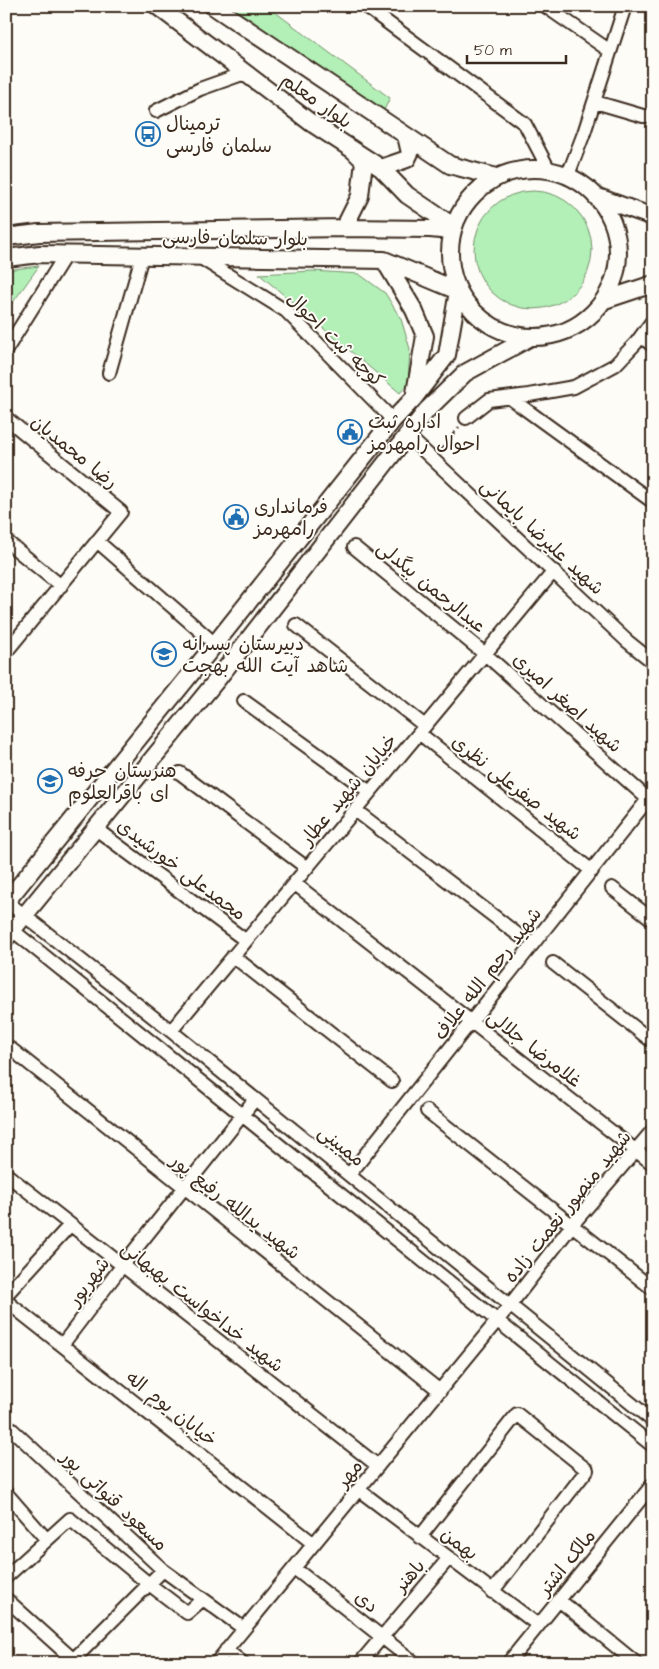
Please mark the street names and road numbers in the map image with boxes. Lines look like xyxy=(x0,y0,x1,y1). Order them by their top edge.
street label: بلوار معلم xyxy=(275,67,357,136)
street label: بلوار سلمان فارسی xyxy=(162,224,308,253)
street label: کوچه ثبت احوال xyxy=(280,286,390,394)
street label: رضا محمدیان xyxy=(25,409,123,496)
street label: شهید علیرضا بایمانی xyxy=(474,473,610,602)
street label: عبدالرحمن بیگدلی xyxy=(371,535,491,640)
street label: شهید اصغر امیری xyxy=(506,647,628,760)
street label: خیابان شهید عطار xyxy=(293,728,404,853)
street label: شهید صفرعلی نظری xyxy=(445,729,587,848)
street label: محمدعلی خورشیدی xyxy=(111,813,251,928)
street label: شهید رحم الله علاف xyxy=(428,902,549,1046)
street label: غلامرضا جلالی xyxy=(481,1004,587,1095)
street label: ممبینی xyxy=(312,1119,370,1173)
street label: شهید منصور نعمت زاده xyxy=(498,1125,638,1289)
street label: شهید یدالله رفیع پور xyxy=(163,1146,306,1267)
street label: شهید خداخواست بهبهانی xyxy=(115,1235,289,1379)
street label: شهریور xyxy=(61,1252,117,1314)
street label: خیابان یوم اله xyxy=(120,1365,222,1453)
street label: مسعود قنواتی پور xyxy=(53,1443,173,1558)
street label: مهر xyxy=(329,1454,370,1495)
street label: بهمن xyxy=(435,1521,484,1567)
street label: مالک اشتر xyxy=(531,1524,603,1604)
street label: باهنر xyxy=(387,1554,432,1600)
street label: دی xyxy=(348,1584,384,1620)

